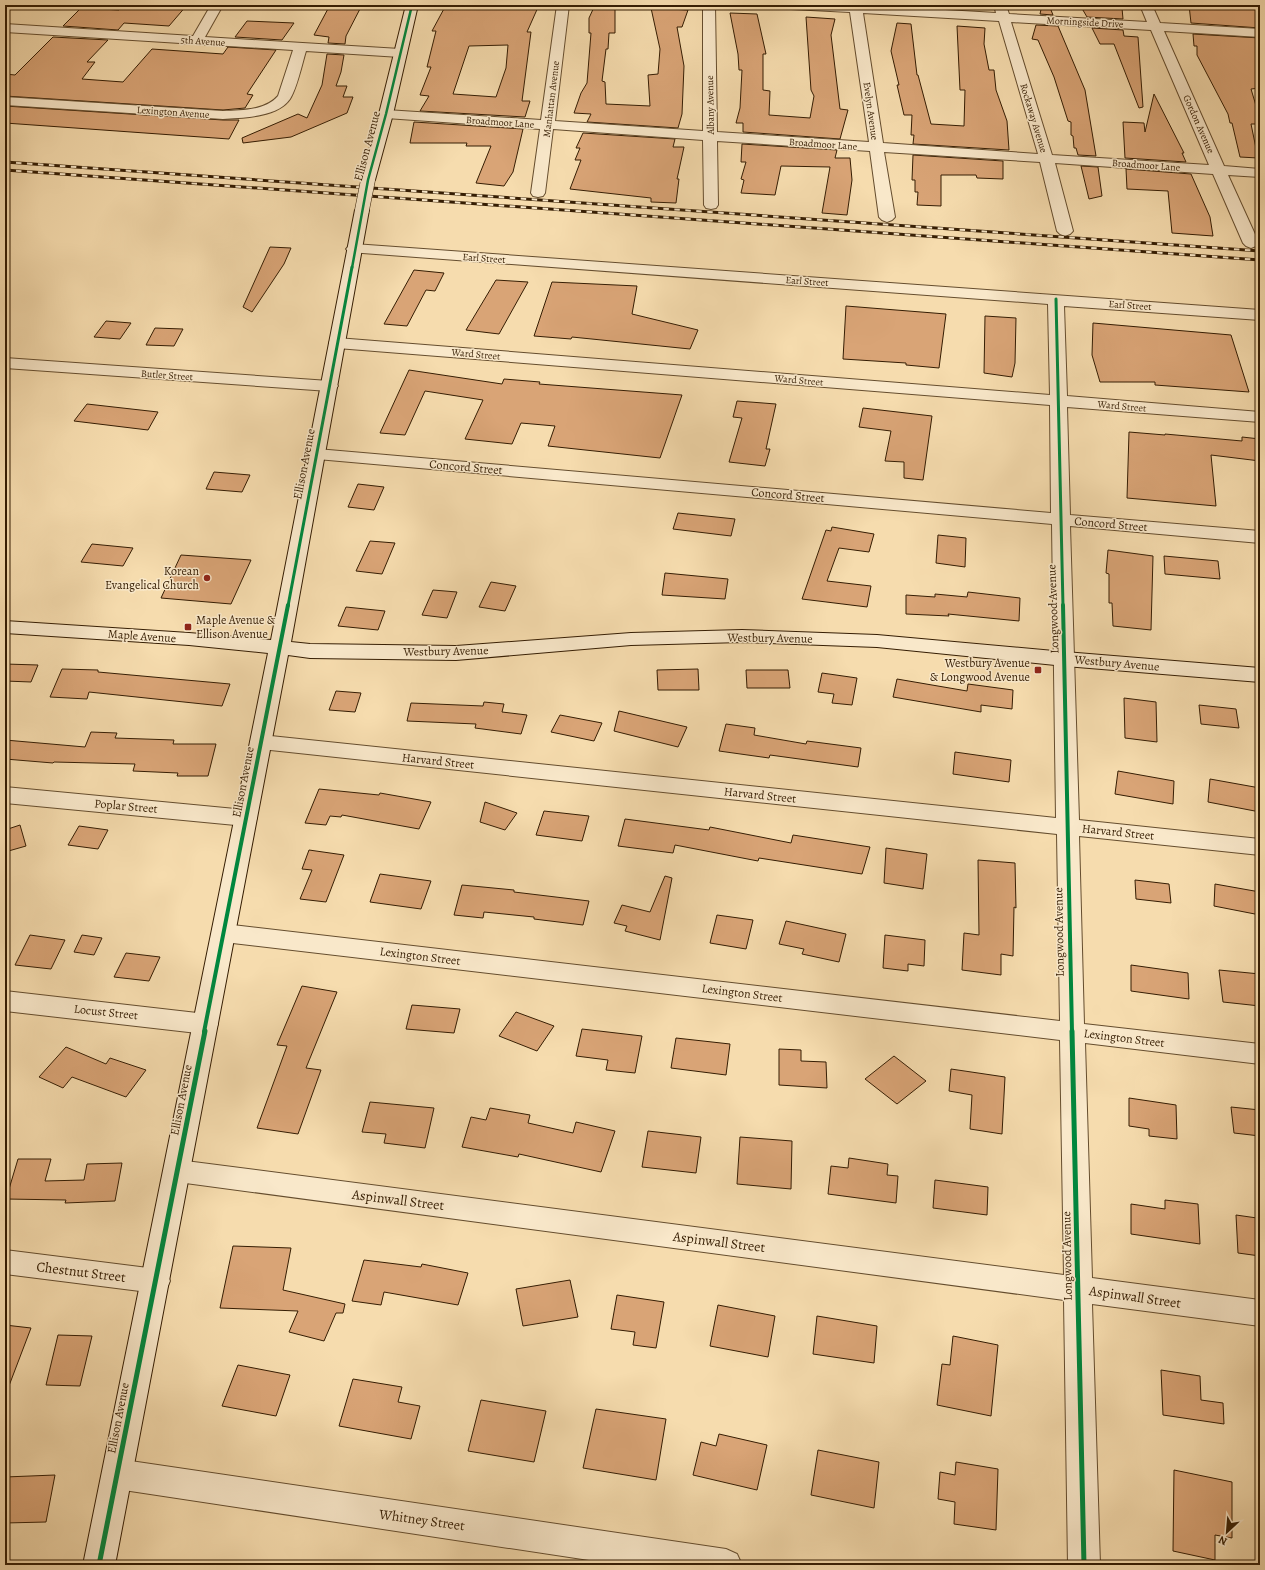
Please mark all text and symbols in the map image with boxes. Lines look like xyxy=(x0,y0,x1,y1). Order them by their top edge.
street label: Morningside Drive xyxy=(1046,13,1124,31)
street label: 5th Avenue xyxy=(180,33,226,49)
street label: Manhattan Avenue xyxy=(540,59,562,138)
street label: Albany Avenue xyxy=(703,75,717,136)
street label: Evelyn Avenue xyxy=(860,81,882,141)
street label: Rockaway Avenue xyxy=(1017,82,1051,155)
street label: Gordon Avenue xyxy=(1180,93,1218,156)
street label: Lexington Avenue xyxy=(136,103,210,121)
street label: Ellison Avenue xyxy=(350,109,384,183)
street label: Broadmoor Lane xyxy=(465,113,535,131)
street label: Broadmoor Lane xyxy=(788,135,858,153)
street label: Broadmoor Lane xyxy=(1111,156,1181,174)
street label: Earl Street xyxy=(462,250,507,266)
street label: Earl Street xyxy=(785,273,830,289)
street label: Earl Street xyxy=(1108,297,1153,313)
street label: Ward Street xyxy=(450,345,502,363)
street label: Butler Street xyxy=(141,367,194,383)
street label: Ward Street xyxy=(773,371,825,389)
street label: Ward Street xyxy=(1096,397,1148,415)
street label: Ellison Avenue xyxy=(289,427,319,501)
street label: Concord Street xyxy=(429,456,503,478)
street label: Concord Street xyxy=(751,484,825,506)
street label: Concord Street xyxy=(1074,513,1148,535)
place label: Korean Evangelical Church xyxy=(105,563,200,593)
street label: Longwood Avenue xyxy=(1043,564,1063,654)
marker: Korean Evangelical Church xyxy=(202,573,212,583)
place label: Maple Avenue & Ellison Avenue xyxy=(196,612,276,642)
marker: Maple Avenue & Ellison Avenue xyxy=(183,622,193,632)
street label: Maple Avenue xyxy=(107,626,177,646)
street label: Westbury Avenue xyxy=(726,629,813,647)
street label: Westbury Avenue xyxy=(402,642,489,660)
street label: Westbury Avenue xyxy=(1073,651,1160,675)
place label: Westbury Avenue & Longwood Avenue xyxy=(930,655,1030,685)
marker: Westbury Avenue & Longwood Avenue xyxy=(1033,665,1043,675)
street label: Ellison Avenue xyxy=(228,745,258,819)
street label: Harvard Street xyxy=(401,749,475,773)
street label: Harvard Street xyxy=(723,783,797,807)
street label: Poplar Street xyxy=(94,795,158,817)
street label: Harvard Street xyxy=(1081,820,1155,844)
street label: Longwood Avenue xyxy=(1050,887,1068,977)
street label: Lexington Street xyxy=(379,943,461,969)
street label: Lexington Street xyxy=(701,980,783,1006)
street label: Locust Street xyxy=(73,1001,139,1023)
street label: Lexington Street xyxy=(1083,1025,1165,1051)
street label: Ellison Avenue xyxy=(166,1063,196,1137)
street label: Aspinwall Street xyxy=(350,1185,446,1215)
street label: Longwood Avenue xyxy=(1058,1211,1076,1301)
street label: Aspinwall Street xyxy=(671,1227,767,1257)
street label: Chestnut Street xyxy=(35,1257,127,1287)
street label: Aspinwall Street xyxy=(1087,1281,1183,1313)
street label: Ellison Avenue xyxy=(103,1381,133,1455)
street label: Whitney Street xyxy=(377,1504,466,1535)
north arrow xyxy=(1207,1512,1247,1552)
text: N xyxy=(1216,1532,1230,1549)

